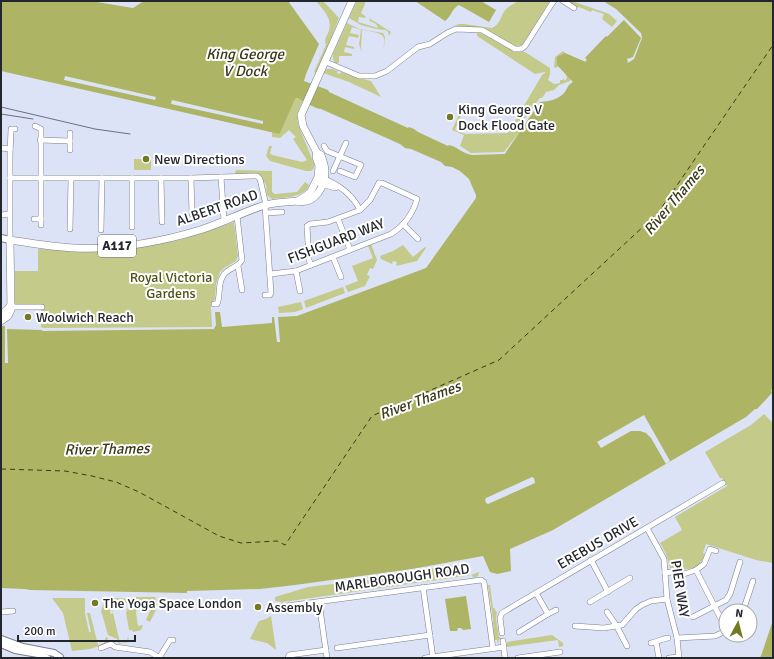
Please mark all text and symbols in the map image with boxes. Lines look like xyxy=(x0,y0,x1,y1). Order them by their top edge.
water label: King George V Dock xyxy=(206,45,286,80)
place label: King George V Dock Flood Gate xyxy=(458,101,555,134)
marker: King George V Dock Flood Gate xyxy=(445,112,455,122)
place label: New Directions xyxy=(154,151,245,168)
marker: New Directions xyxy=(141,154,151,164)
water label: River Thames xyxy=(640,161,709,238)
street label: ALBERT ROAD xyxy=(174,186,260,230)
street label: FISHGUARD WAY xyxy=(285,215,387,267)
road number: A117 xyxy=(98,235,136,257)
park label: Royal Victoria Gardens xyxy=(130,269,212,302)
place label: Woolwich Reach xyxy=(36,309,134,326)
marker: Woolwich Reach xyxy=(23,312,33,322)
water label: River Thames xyxy=(377,377,464,423)
water label: River Thames xyxy=(64,439,151,459)
street label: EREBUS DRIVE xyxy=(555,513,641,573)
street label: PIER WAY xyxy=(667,559,693,619)
street label: MARLBOROUGH ROAD xyxy=(333,560,471,596)
place label: The Yoga Space London xyxy=(103,595,242,612)
marker: The Yoga Space London xyxy=(90,598,100,608)
place label: Assembly xyxy=(266,599,323,616)
marker: Assembly xyxy=(253,602,263,612)
north arrow xyxy=(718,603,758,643)
text: N xyxy=(735,607,744,620)
scale bar xyxy=(18,617,135,643)
text: 200 m xyxy=(24,624,56,639)

